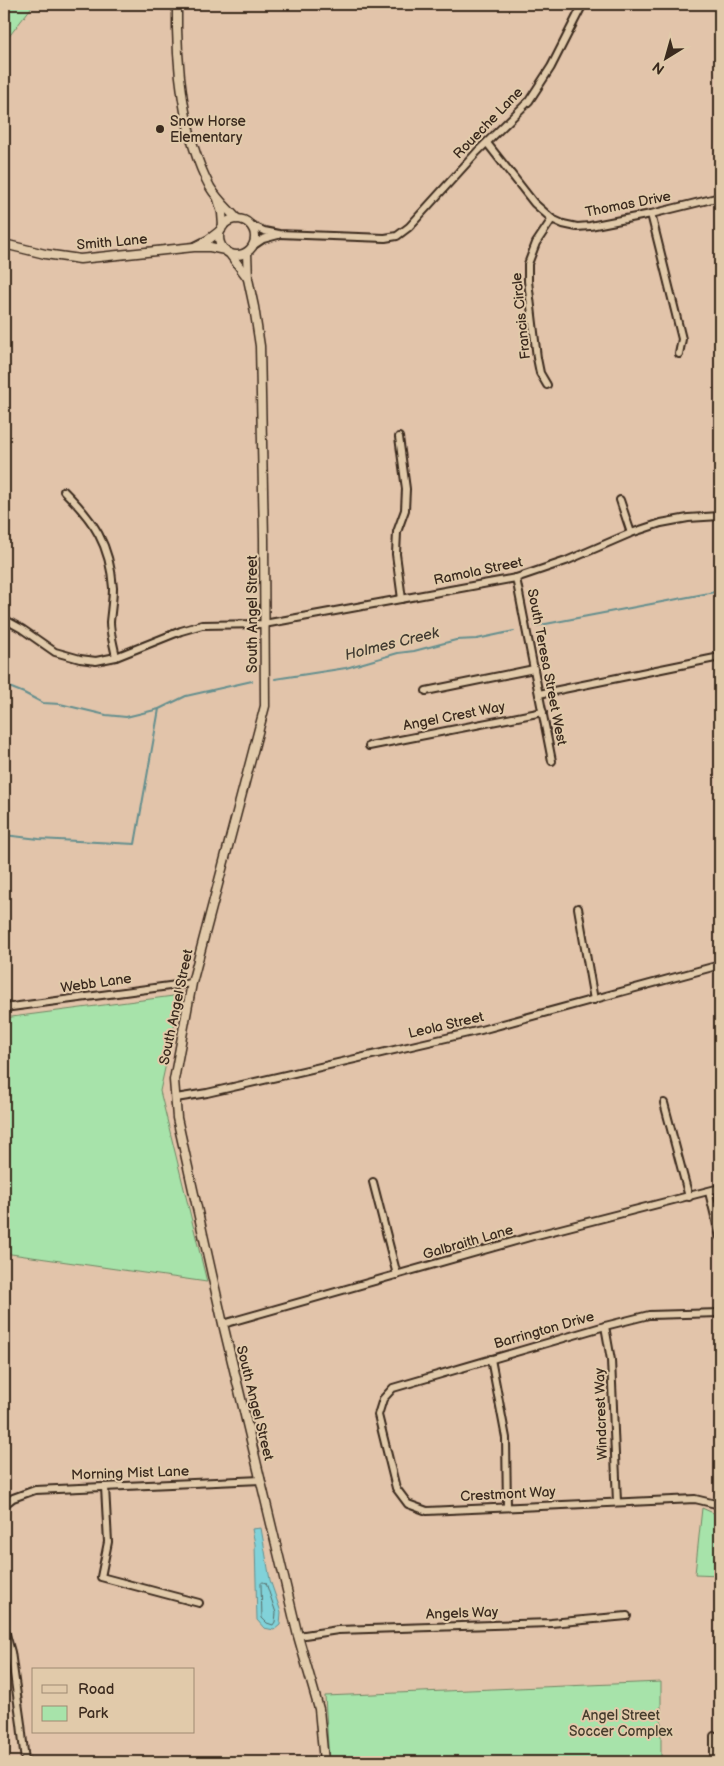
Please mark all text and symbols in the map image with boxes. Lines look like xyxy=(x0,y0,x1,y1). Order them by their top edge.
north arrow xyxy=(642,32,692,82)
text: N xyxy=(649,58,668,78)
street label: Roueche Lane xyxy=(450,84,526,162)
place label: Snow Horse Elementary xyxy=(170,113,246,146)
marker: Snow Horse Elementary xyxy=(154,123,166,135)
street label: Thomas Drive xyxy=(584,187,672,221)
street label: Smith Lane xyxy=(76,230,148,254)
street label: Francis Circle xyxy=(508,272,534,360)
street label: Ramola Street xyxy=(432,553,525,589)
street label: South Angel Street xyxy=(244,554,261,673)
street label: South Teresa Street West xyxy=(523,587,571,748)
water label: Holmes Creek xyxy=(343,623,442,665)
street label: Angel Crest Way xyxy=(402,698,507,734)
street label: South Angel Street xyxy=(155,947,197,1066)
street label: Webb Lane xyxy=(59,970,133,996)
street label: Leola Street xyxy=(407,1008,486,1042)
street label: Galbraith Lane xyxy=(421,1221,515,1263)
street label: Barrington Drive xyxy=(492,1308,596,1352)
street label: South Angel Street xyxy=(232,1344,278,1463)
street label: Windcrest Way xyxy=(591,1367,611,1461)
street label: Morning Mist Lane xyxy=(71,1462,189,1484)
street label: Crestmont Way xyxy=(460,1483,557,1505)
street label: Angels Way xyxy=(426,1603,499,1623)
legend xyxy=(32,1668,195,1734)
text: Road xyxy=(78,1680,114,1699)
text: Park xyxy=(78,1704,109,1723)
park label: Angel Street Soccer Complex xyxy=(569,1707,673,1740)

